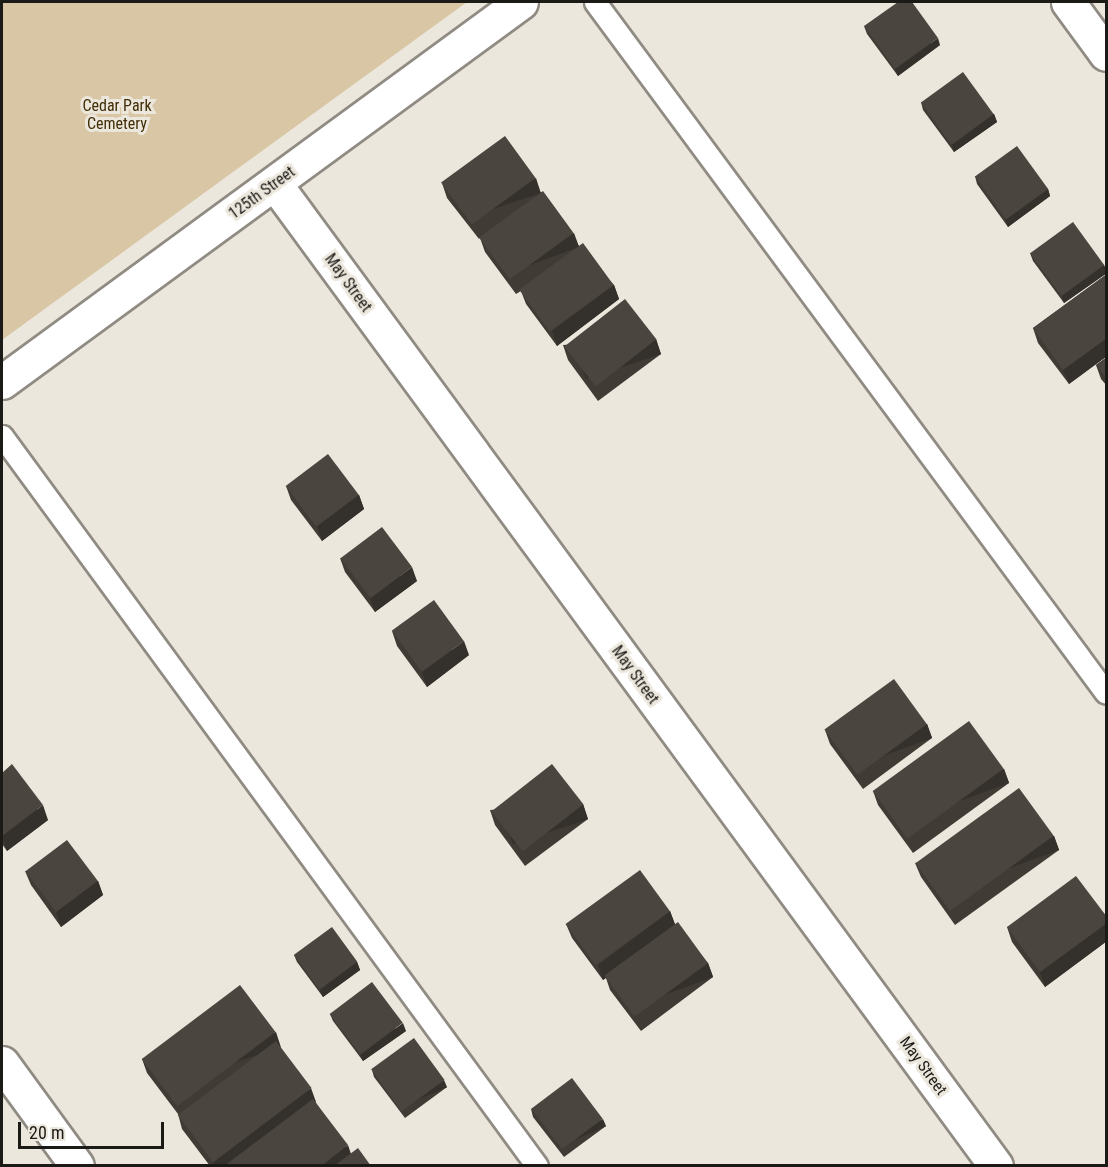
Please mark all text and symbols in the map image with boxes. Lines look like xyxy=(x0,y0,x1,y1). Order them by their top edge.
park label: Cedar Park Cemetery xyxy=(82,96,152,134)
street label: 125th Street xyxy=(225,163,299,223)
street label: May Street xyxy=(320,250,376,316)
street label: May Street xyxy=(607,642,663,708)
street label: May Street xyxy=(895,1033,951,1099)
scale bar xyxy=(21,1110,166,1148)
text: 20 m xyxy=(29,1122,64,1143)

